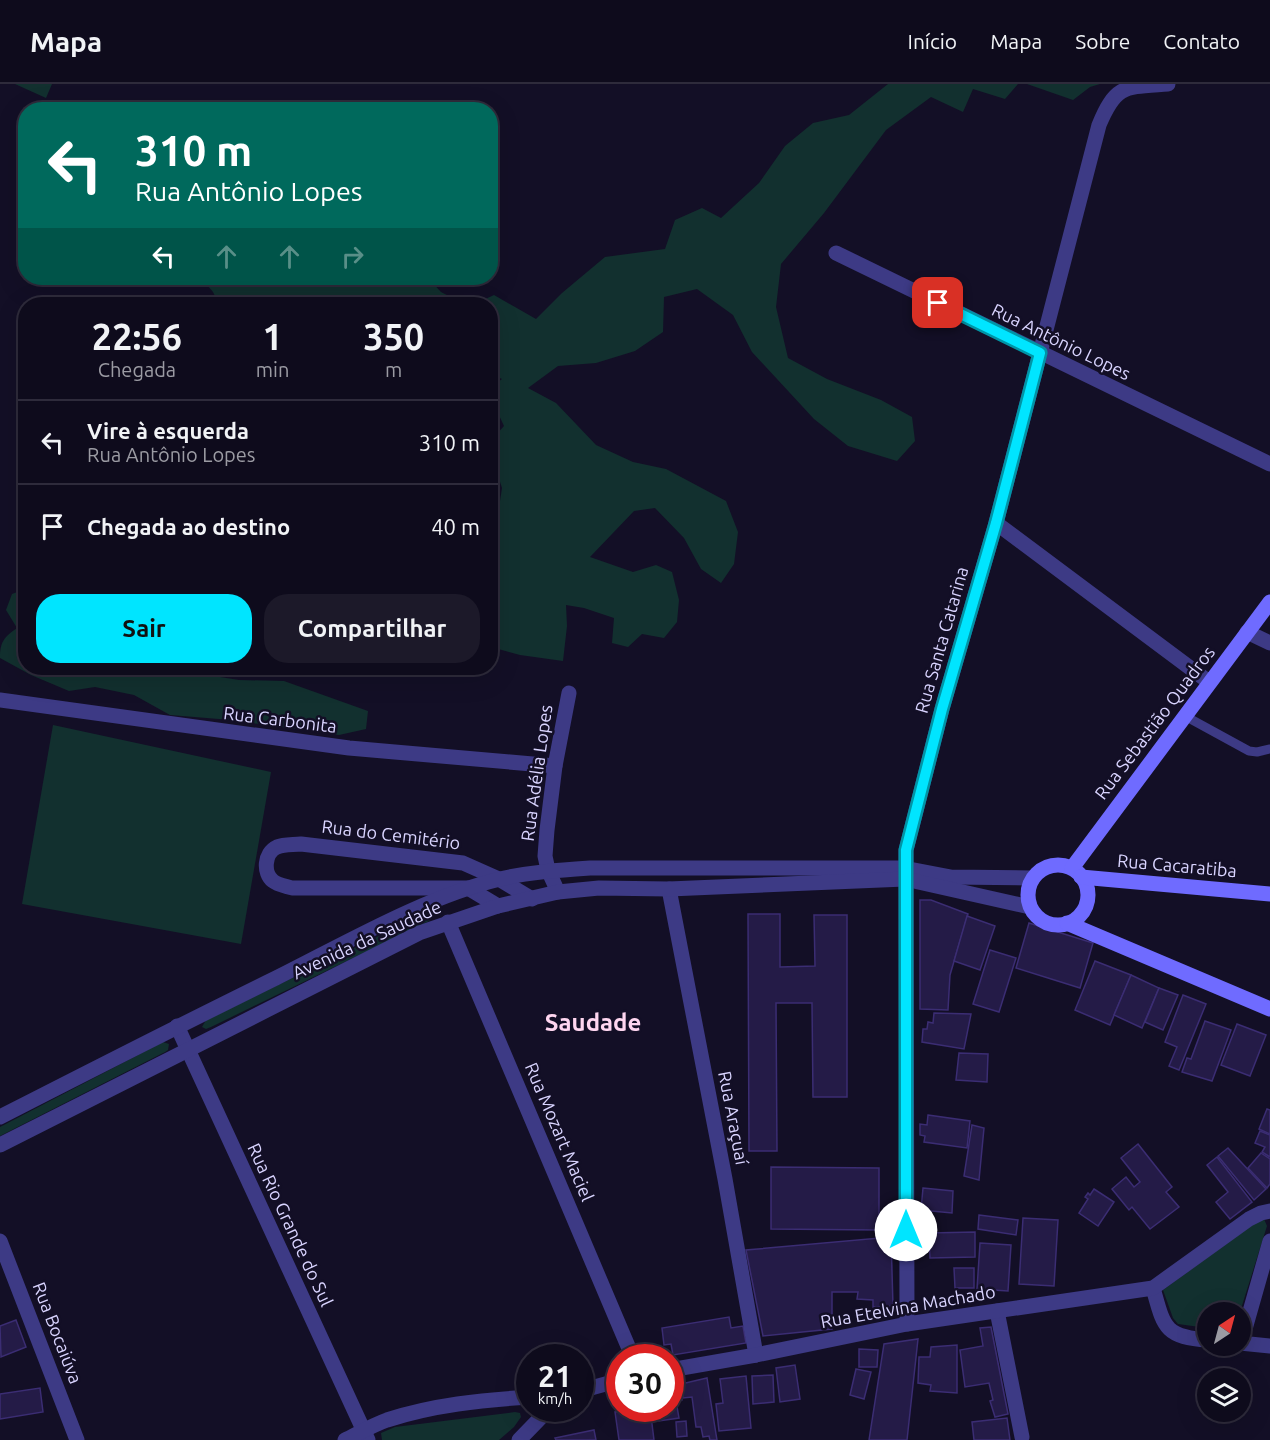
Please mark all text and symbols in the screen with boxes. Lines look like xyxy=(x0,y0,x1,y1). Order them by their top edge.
text: Mapa xyxy=(30,26,102,57)
text: Início xyxy=(908,29,957,53)
text: Mapa xyxy=(990,29,1042,53)
text: Sobre xyxy=(1075,29,1130,53)
text: Contato xyxy=(1163,29,1240,53)
icon: left xyxy=(36,126,114,204)
text: 310 m xyxy=(135,127,252,174)
text: Rua Antônio Lopes xyxy=(135,176,363,206)
icon: left xyxy=(147,240,180,273)
icon: ahead xyxy=(210,240,243,273)
icon: ahead xyxy=(273,240,306,273)
icon: right xyxy=(336,240,369,273)
pin xyxy=(912,277,963,328)
icon: arrive xyxy=(921,286,954,319)
street label: Rua Antônio Lopes xyxy=(989,299,1134,383)
text: 22:56 xyxy=(92,316,182,357)
text: 1 xyxy=(262,316,283,357)
text: 350 xyxy=(363,316,424,357)
text: Chegada xyxy=(98,358,176,381)
text: min xyxy=(256,358,289,381)
text: m xyxy=(385,358,402,381)
text: Vire à esquerda xyxy=(87,418,249,443)
icon: left xyxy=(36,426,69,459)
text: 310 m xyxy=(419,430,480,455)
text: Rua Antônio Lopes xyxy=(87,443,256,466)
icon: arrive xyxy=(36,510,69,543)
text: Chegada ao destino xyxy=(87,514,290,539)
text: 40 m xyxy=(431,514,480,539)
street label: Rua Santa Catarina xyxy=(911,564,972,715)
button: Sair xyxy=(36,594,252,663)
button: Compartilhar xyxy=(264,594,480,663)
street label: Rua Sebastião Quadros xyxy=(1090,642,1219,803)
street label: Rua Carbonita xyxy=(222,702,338,736)
street label: Rua Adélia Lopes xyxy=(517,703,556,842)
street label: Rua do Cemitério xyxy=(321,816,462,852)
street label: Rua Cacaratiba xyxy=(1116,850,1238,880)
street label: Avenida da Saudade xyxy=(289,896,444,982)
district label: Saudade xyxy=(545,1009,641,1036)
street label: Rua Mozart Maciel xyxy=(522,1059,598,1204)
street label: Rua Araçuaí xyxy=(715,1069,753,1167)
street label: Rua Rio Grande do Sul xyxy=(244,1140,338,1310)
position arrow xyxy=(874,1198,938,1262)
street label: Rua Bocaiúva xyxy=(29,1279,86,1386)
street label: Rua Etelvina Machado xyxy=(819,1281,997,1331)
north arrow xyxy=(1197,1302,1251,1356)
map controls xyxy=(1197,1302,1251,1422)
speed limit sign: 30 xyxy=(606,1344,684,1422)
text: 21 xyxy=(538,1359,572,1393)
button: layers xyxy=(1197,1368,1251,1422)
text: km/h xyxy=(538,1390,572,1407)

